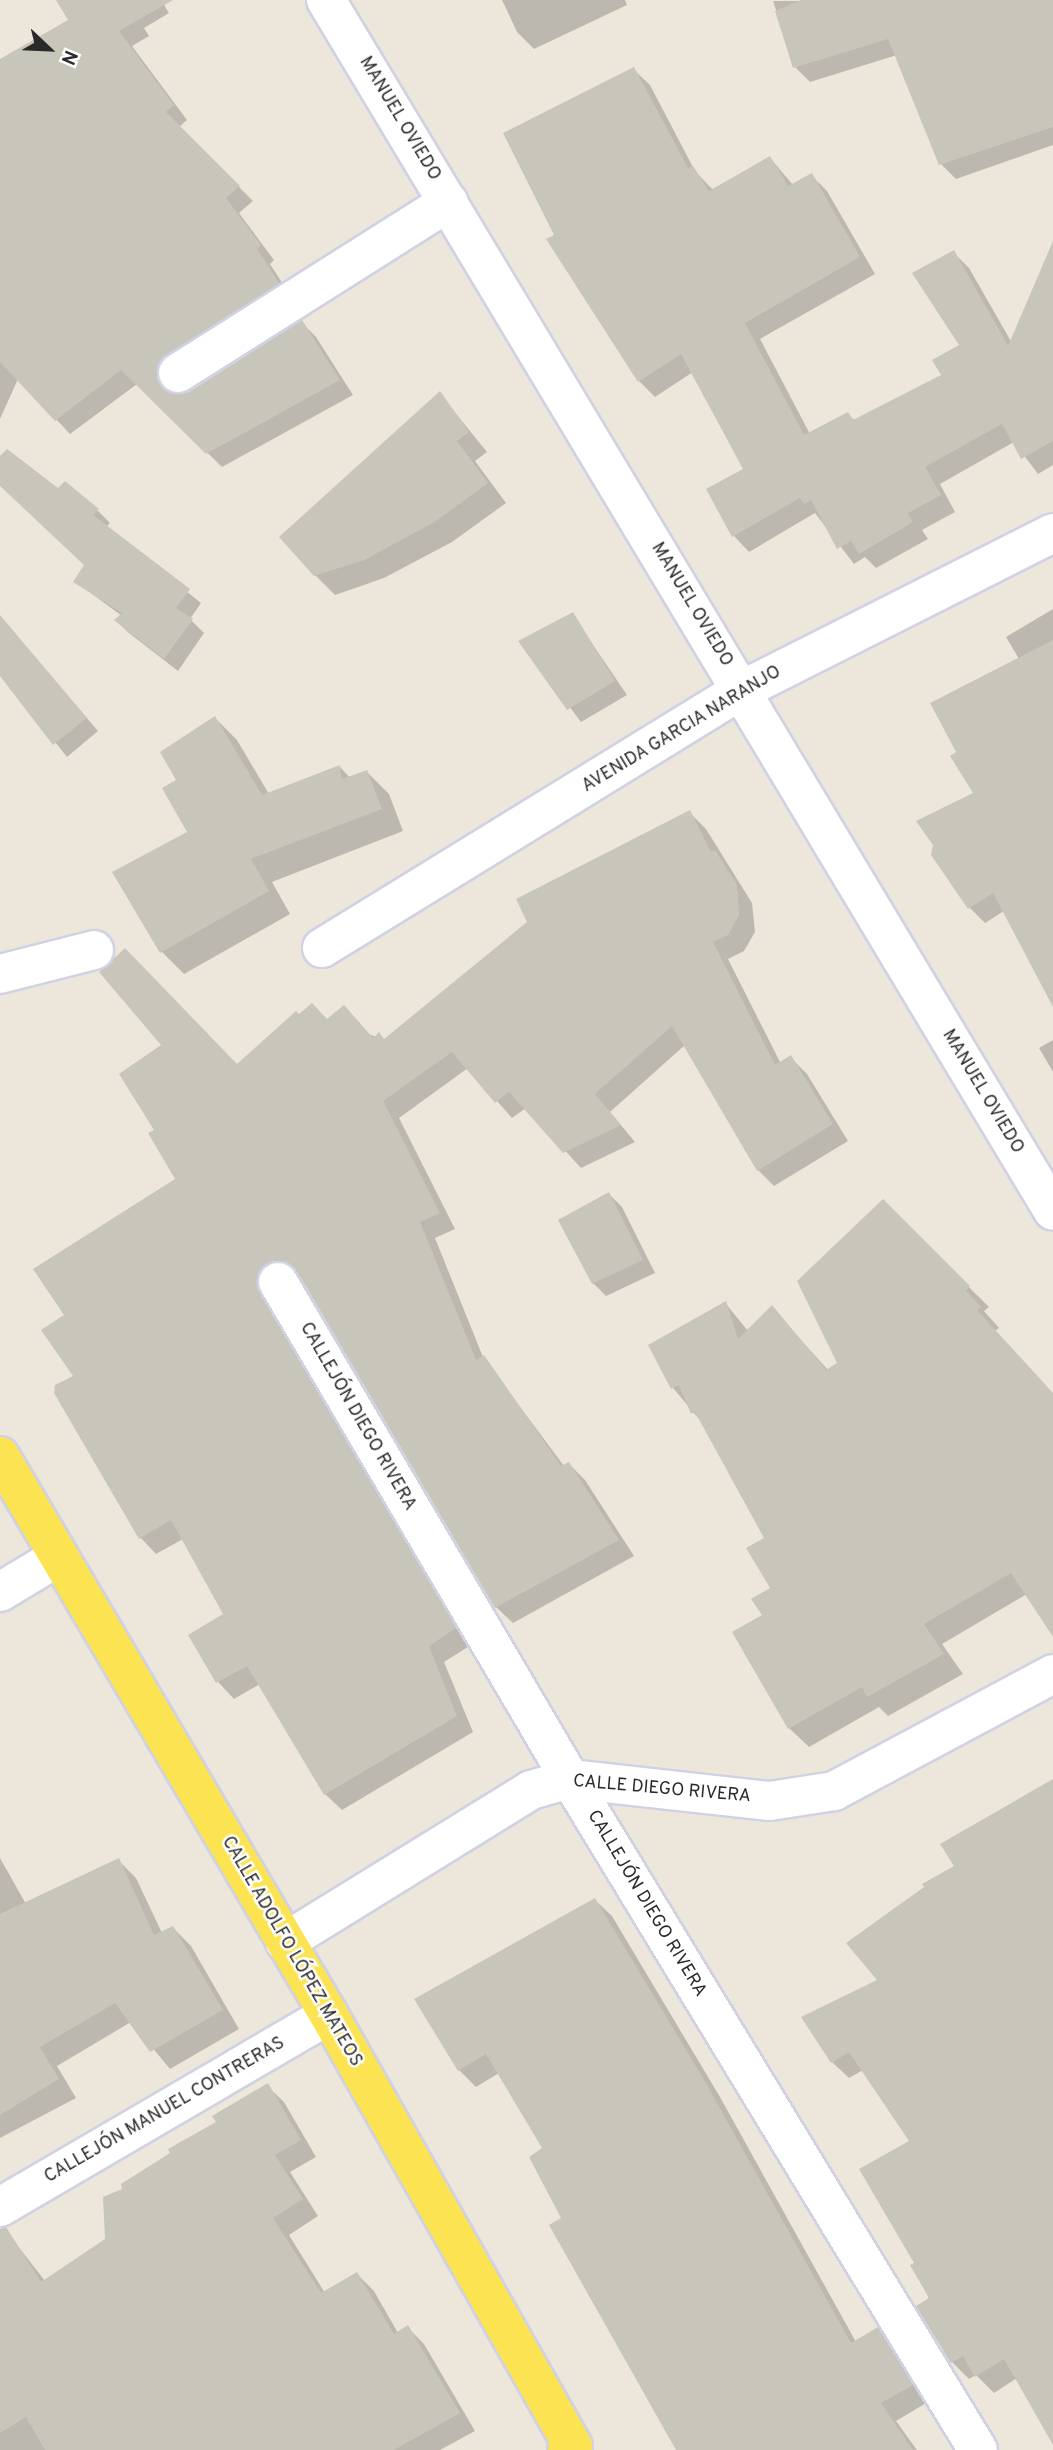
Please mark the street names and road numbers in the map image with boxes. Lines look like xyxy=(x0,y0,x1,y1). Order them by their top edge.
street label: MANUEL OVIEDO xyxy=(353,53,445,185)
street label: MANUEL OVIEDO xyxy=(645,539,737,671)
street label: AVENIDA GARCIA NARANJO xyxy=(578,662,786,798)
street label: MANUEL OVIEDO xyxy=(936,1026,1028,1158)
street label: CALLEJÓN DIEGO RIVERA xyxy=(294,1319,420,1515)
street label: CALLE DIEGO RIVERA xyxy=(572,1771,752,1809)
street label: CALLEJÓN DIEGO RIVERA xyxy=(582,1807,710,2001)
street label: CALLE ADOLFO LÓPEZ MATEOS xyxy=(216,1833,366,2071)
street label: CALLEJÓN MANUEL CONTRERAS xyxy=(41,2033,289,2189)

